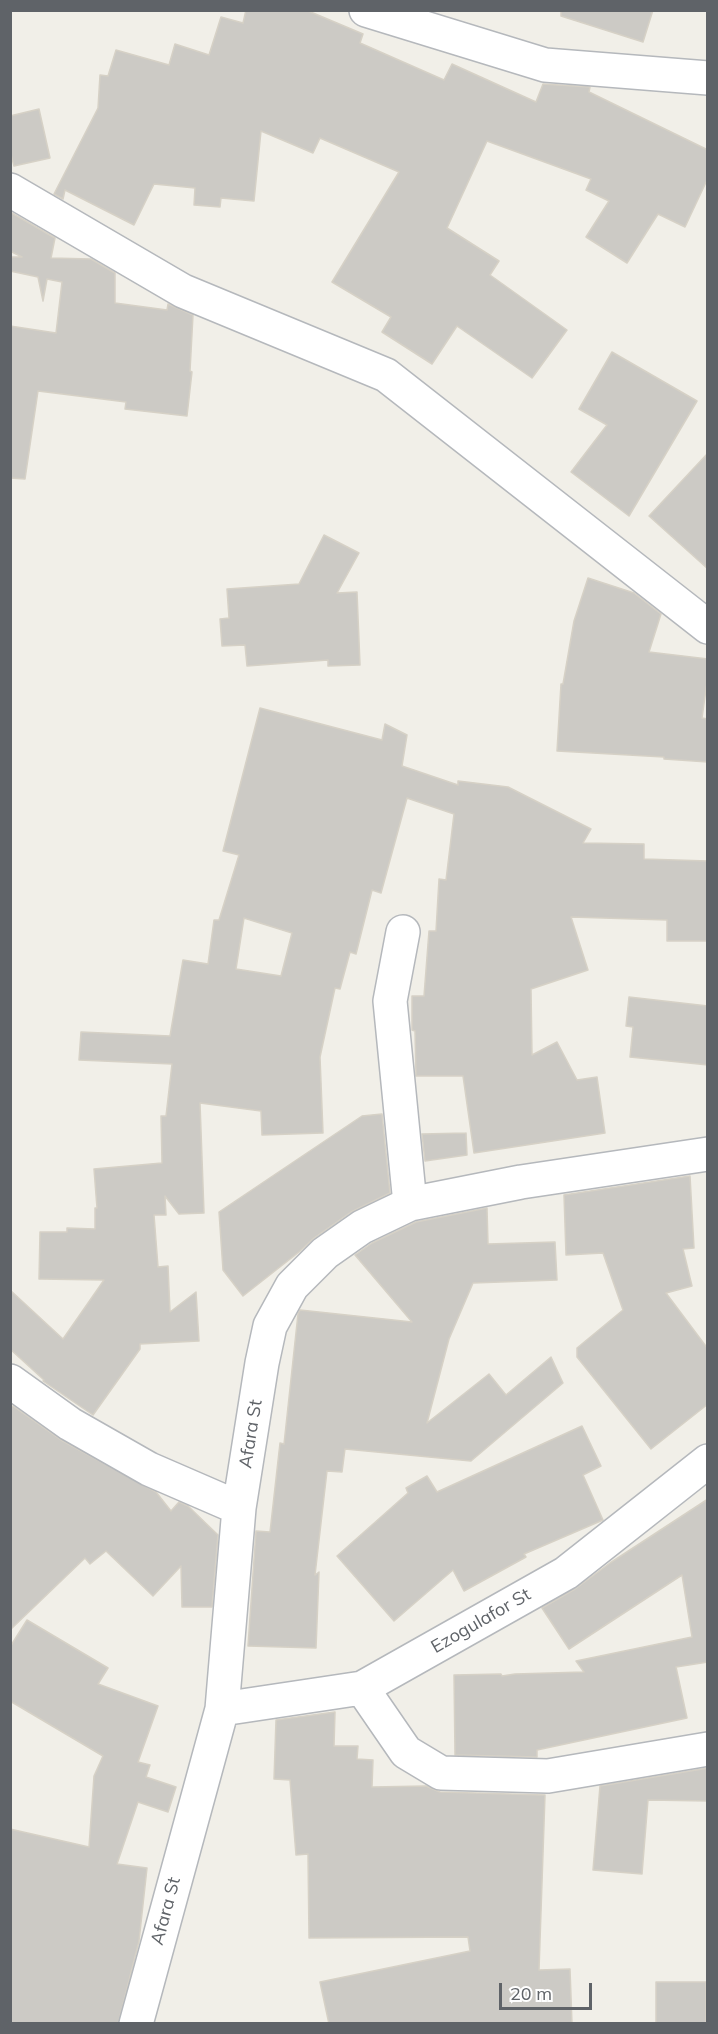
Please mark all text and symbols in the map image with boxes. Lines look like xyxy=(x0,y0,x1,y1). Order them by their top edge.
street label: Afara St xyxy=(235,1398,267,1470)
street label: Ezogulafor St xyxy=(427,1584,535,1658)
street label: Afara St xyxy=(147,1875,185,1947)
scale bar xyxy=(502,1971,595,2009)
text: 20 m xyxy=(510,1982,552,2005)

